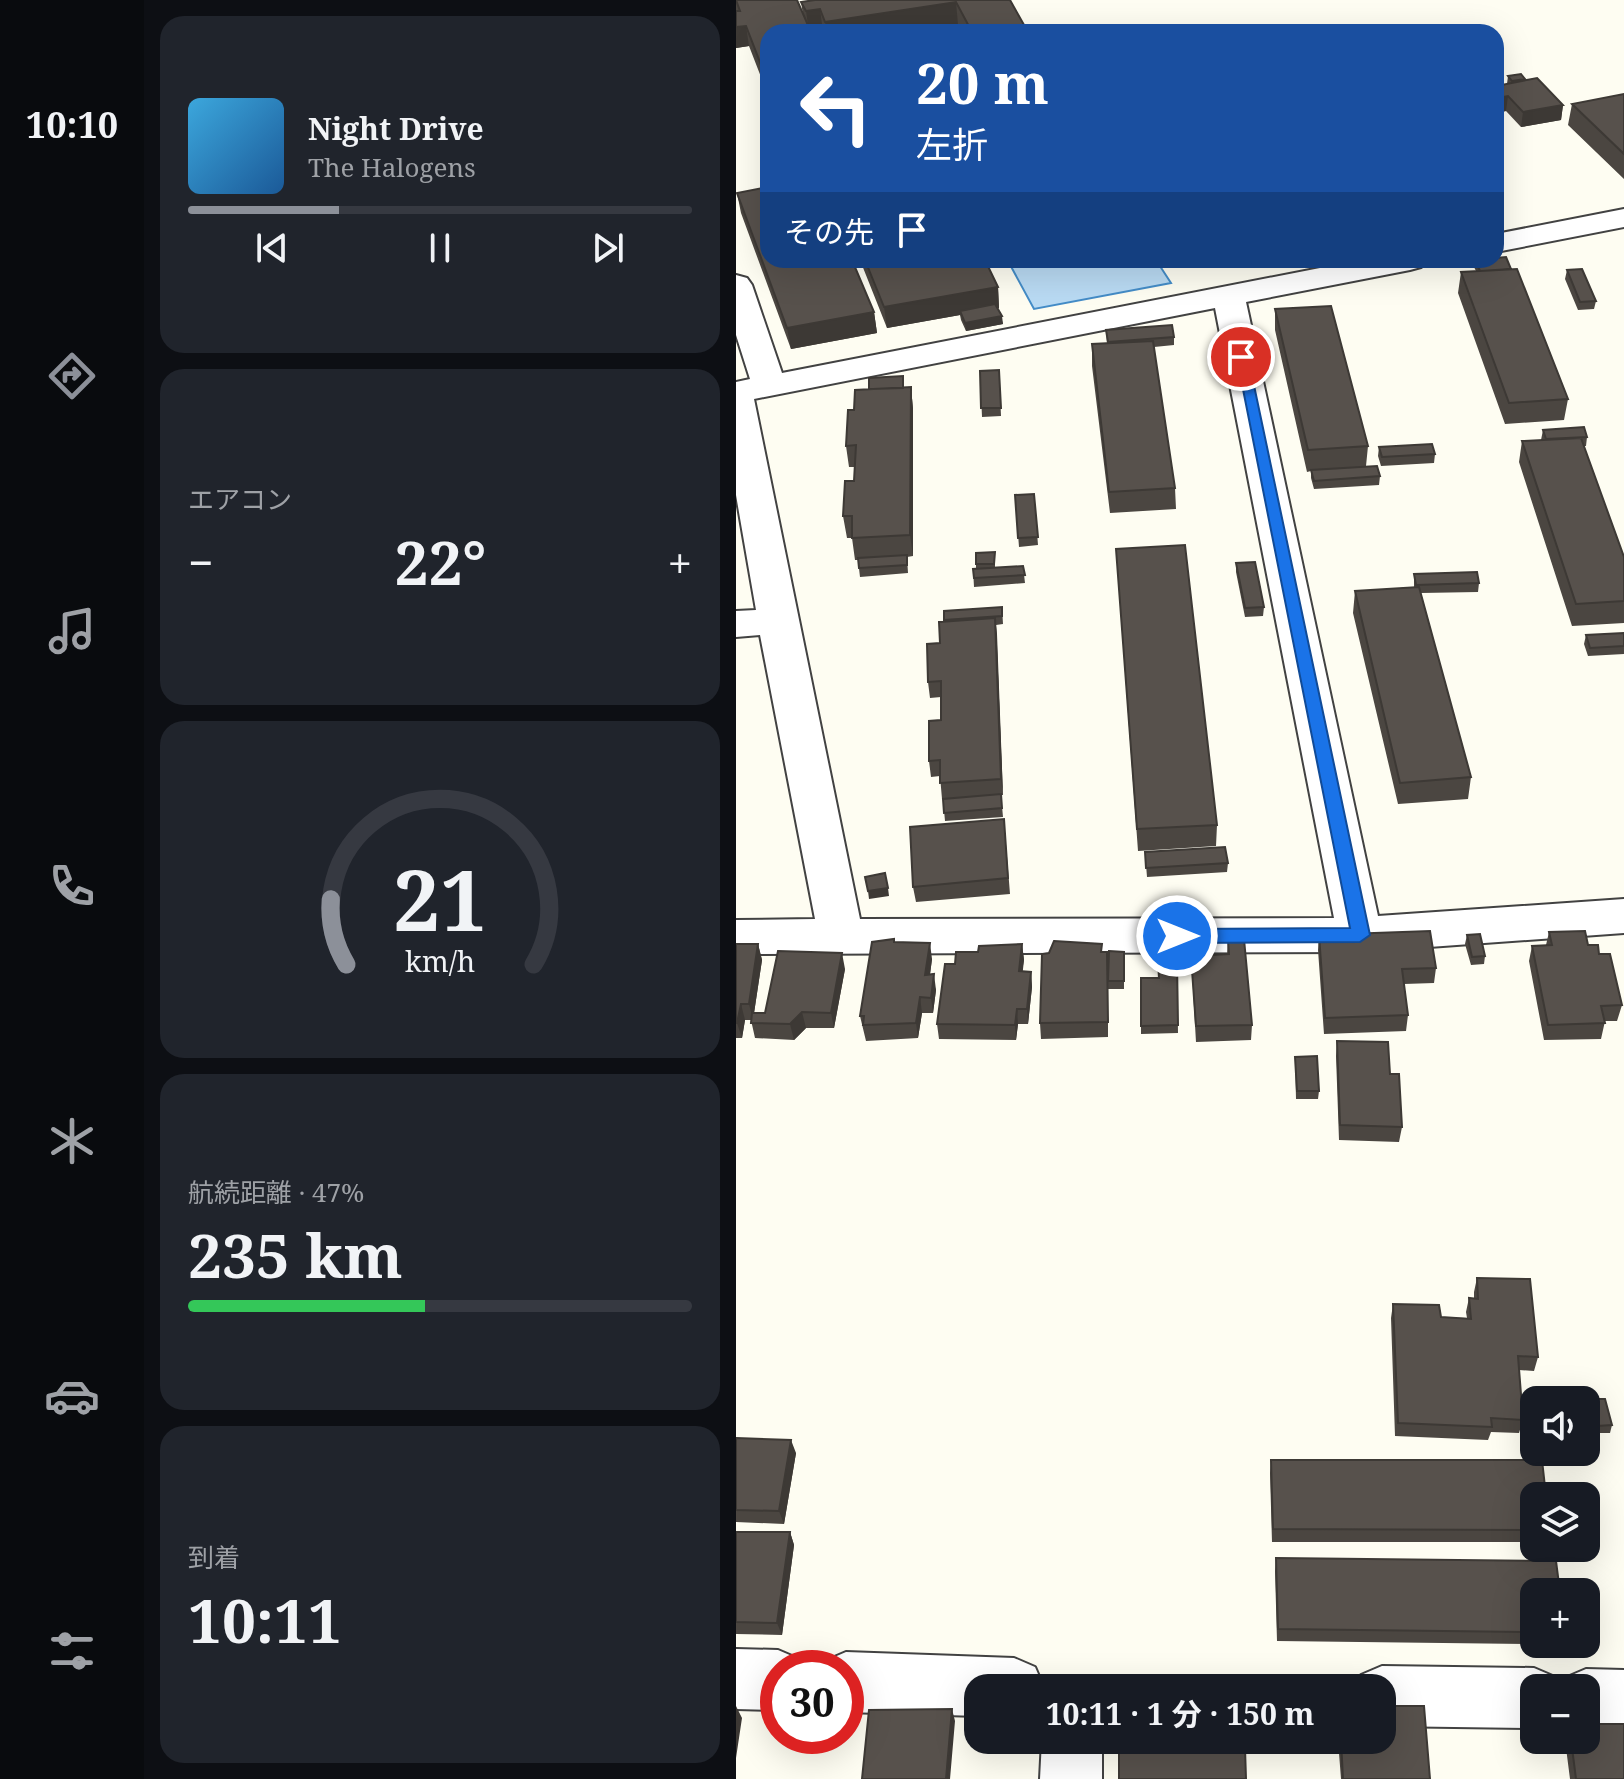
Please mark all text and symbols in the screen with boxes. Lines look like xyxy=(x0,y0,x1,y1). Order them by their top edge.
text: 20 m xyxy=(916,44,1049,120)
icon: left xyxy=(784,56,888,160)
text: 10:10 xyxy=(26,100,118,149)
text: Night Drive xyxy=(308,108,484,149)
text: 左折 xyxy=(916,120,988,169)
text: The Halogens xyxy=(308,149,476,185)
icon: arrive xyxy=(890,208,934,252)
text: その先 xyxy=(784,211,874,252)
icon: previous xyxy=(250,226,294,270)
icon: pause xyxy=(418,226,462,270)
icon: next xyxy=(586,226,630,270)
pin xyxy=(1207,323,1275,391)
icon: arrive xyxy=(1219,335,1263,379)
icon: directions xyxy=(44,348,100,404)
text: エアコン xyxy=(188,481,292,517)
text: 22° xyxy=(395,521,486,603)
text: − xyxy=(188,532,213,592)
text: + xyxy=(667,532,692,592)
icon: music xyxy=(44,603,100,659)
text: 21 xyxy=(393,842,487,955)
icon: phone xyxy=(44,858,100,914)
position arrow xyxy=(1135,894,1219,978)
text: km/h xyxy=(405,942,475,981)
icon: climate xyxy=(44,1113,100,1169)
text: 航続距離 · 47% xyxy=(188,1174,364,1210)
text: 235 km xyxy=(188,1214,403,1296)
icon: car xyxy=(44,1368,100,1424)
map controls xyxy=(1520,1386,1600,1754)
button: sound xyxy=(1520,1386,1600,1466)
button: layers xyxy=(1520,1482,1600,1562)
text: 到着 xyxy=(188,1539,240,1575)
button: + xyxy=(1520,1578,1600,1658)
text: 10:11 xyxy=(188,1579,342,1661)
icon: filters xyxy=(44,1623,100,1679)
speed limit sign: 30 xyxy=(760,1650,864,1754)
button: − xyxy=(1520,1674,1600,1754)
text: 10:11 · 1 分 · 150 m xyxy=(1046,1693,1314,1734)

